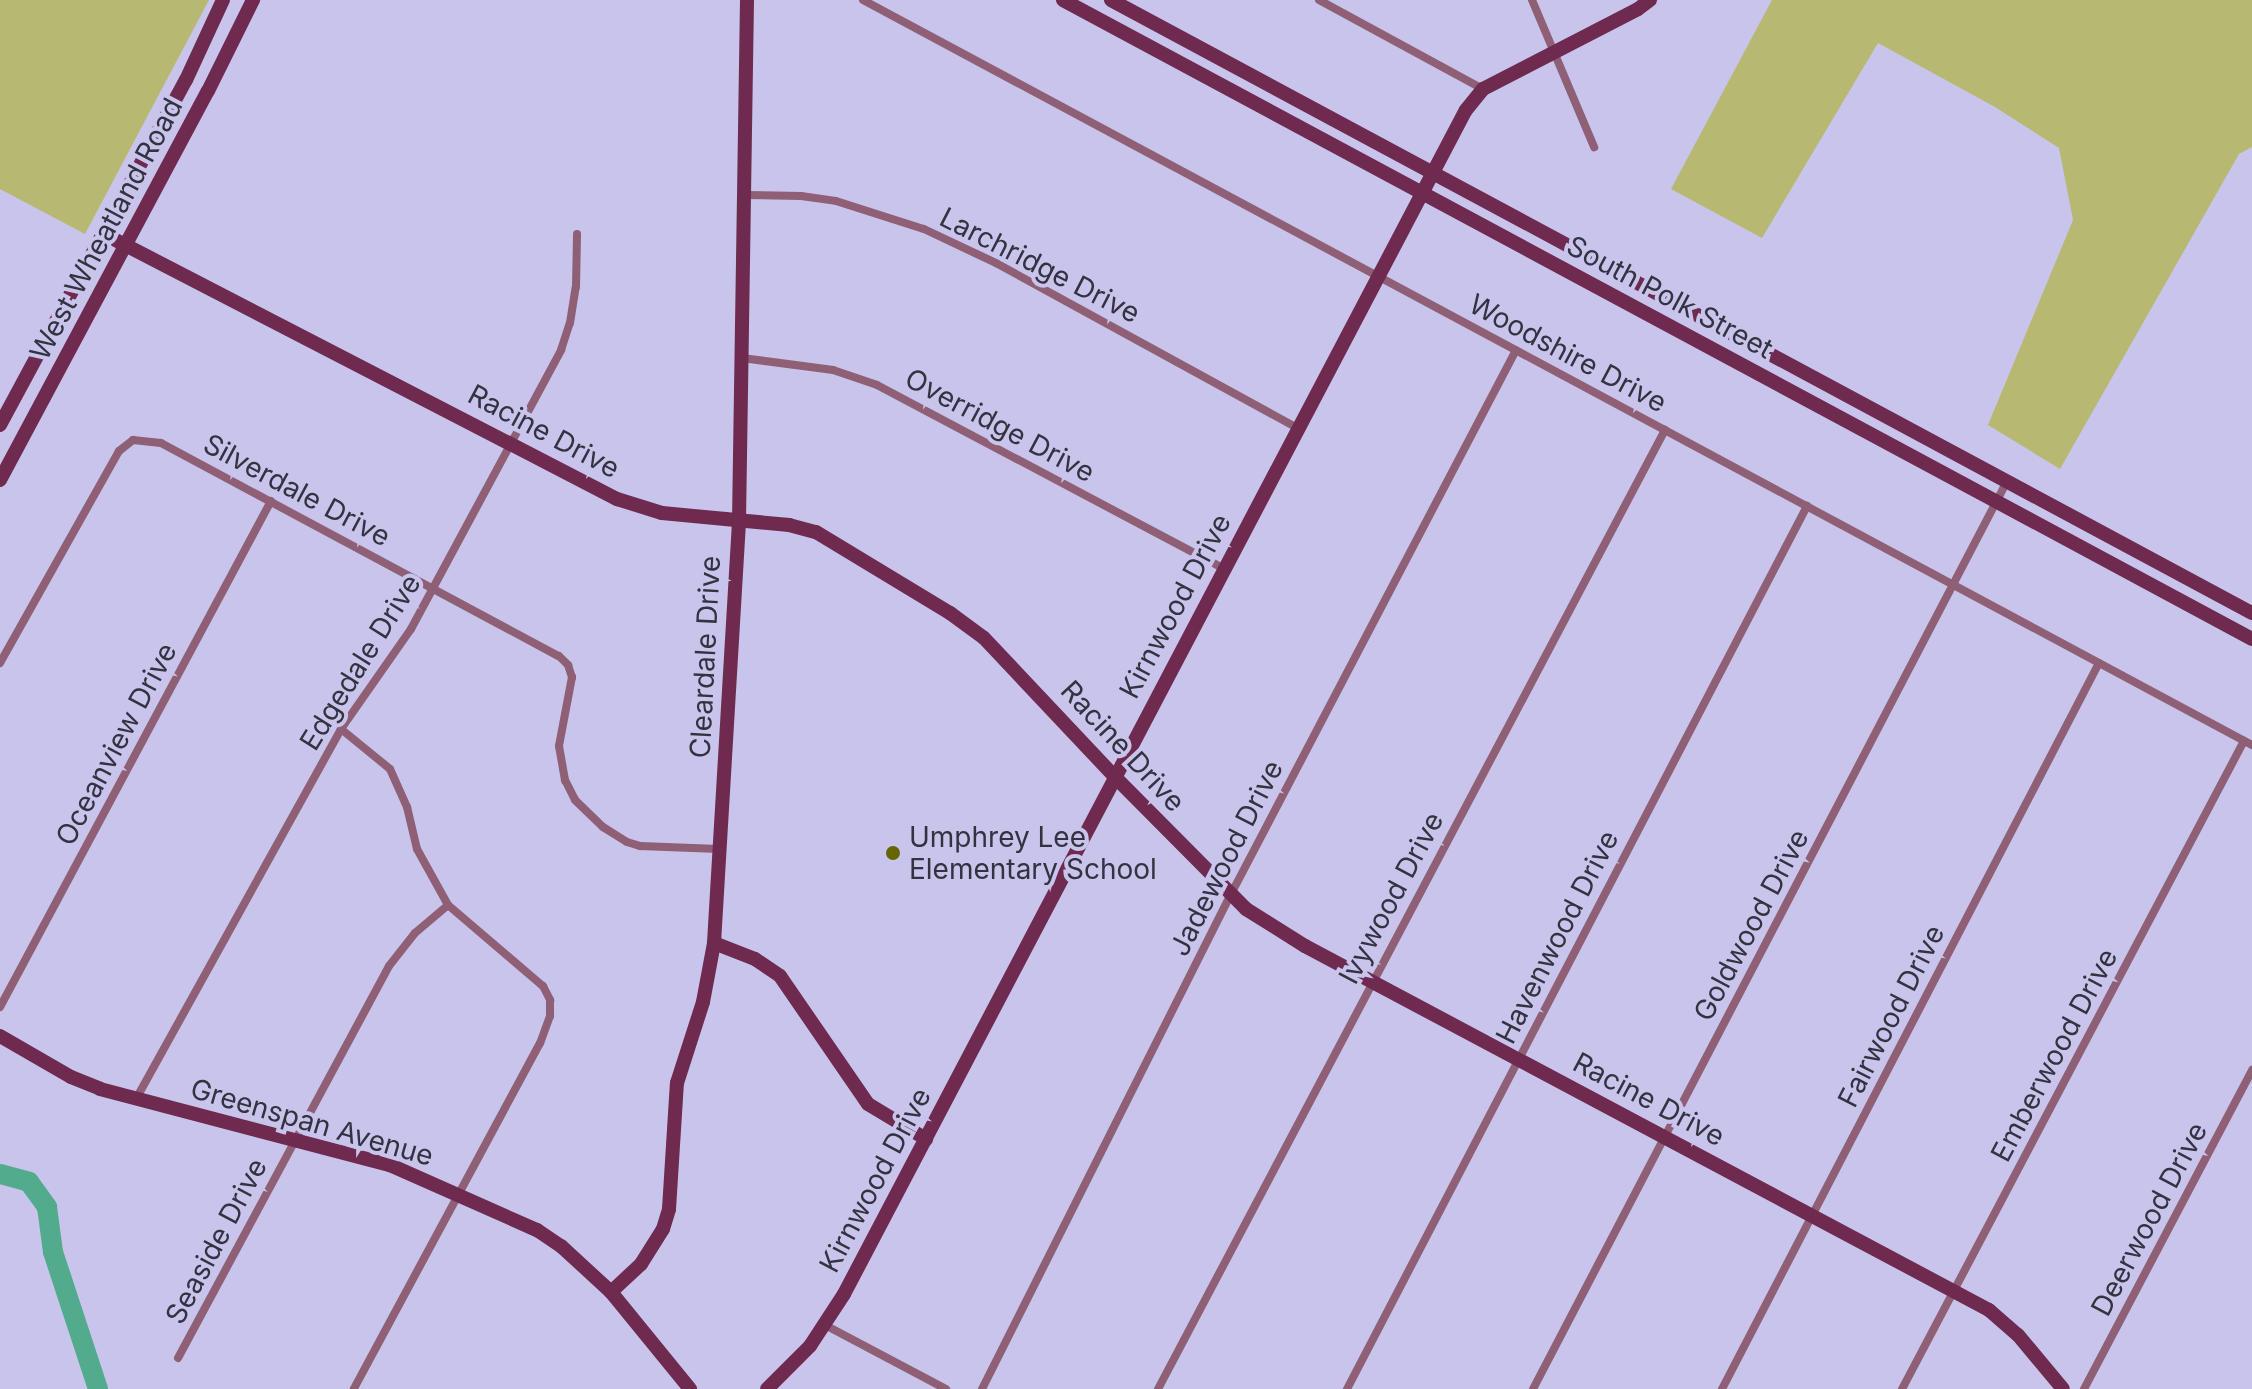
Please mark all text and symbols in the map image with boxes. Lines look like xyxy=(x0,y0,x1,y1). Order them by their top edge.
street label: West Wheatland Road xyxy=(23,92,189,366)
street label: Larchridge Drive xyxy=(934,200,1146,330)
street label: South Polk Street xyxy=(1561,229,1779,365)
street label: Woodshire Drive xyxy=(1464,287,1672,419)
street label: Overridge Drive xyxy=(900,361,1100,489)
street label: Racine Drive xyxy=(463,377,625,485)
street label: Silverdale Drive xyxy=(198,427,396,553)
street label: Kirnwood Drive xyxy=(1112,508,1238,704)
street label: Cleardale Drive xyxy=(683,555,727,759)
street label: Edgedale Drive xyxy=(293,568,427,756)
street label: Oceanview Drive xyxy=(48,637,184,851)
street label: Racine Drive xyxy=(1054,674,1192,818)
street label: Jadewood Drive xyxy=(1162,755,1290,961)
street label: Ivywood Drive xyxy=(1332,806,1450,990)
place label: Umphrey Lee Elementary School xyxy=(909,820,1157,886)
street label: Goldwood Drive xyxy=(1686,823,1816,1027)
street label: Havenwood Drive xyxy=(1489,825,1625,1049)
marker: Umphrey Lee Elementary School xyxy=(884,844,902,862)
street label: Fairwood Drive xyxy=(1831,919,1951,1113)
street label: Emberwood Drive xyxy=(1984,943,2124,1167)
street label: Racine Drive xyxy=(1568,1045,1730,1153)
street label: Greenspan Avenue xyxy=(187,1071,437,1173)
street label: Kirnwood Drive xyxy=(812,1082,938,1278)
street label: Deerwood Drive xyxy=(2084,1117,2214,1321)
street label: Seaside Drive xyxy=(158,1152,274,1330)

